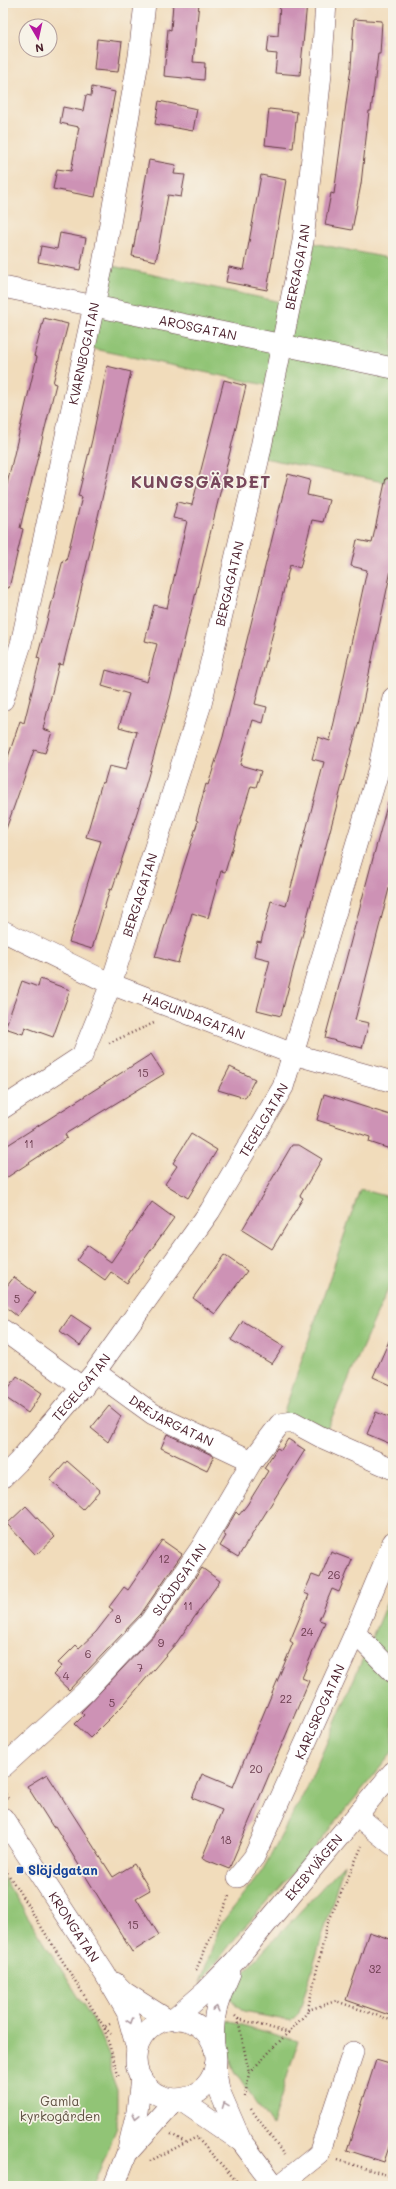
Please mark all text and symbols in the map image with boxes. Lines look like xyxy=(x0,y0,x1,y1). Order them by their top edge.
north arrow xyxy=(18,18,58,58)
text: N xyxy=(34,40,45,56)
street label: BERGAGATAN xyxy=(280,223,313,311)
street label: KVARNBOGATAN xyxy=(64,301,102,406)
street label: AROSGATAN xyxy=(157,311,239,343)
district label: KUNGSGÄRDET xyxy=(131,470,271,492)
street label: BERGAGATAN xyxy=(211,539,247,628)
street label: BERGAGATAN xyxy=(118,851,161,939)
street label: HAGUNDAGATAN xyxy=(140,988,248,1043)
house number: 15 xyxy=(137,1065,149,1080)
street label: TEGELGATAN xyxy=(235,1080,292,1160)
house number: 11 xyxy=(24,1136,34,1151)
house number: 5 xyxy=(14,1291,20,1306)
street label: TEGELGATAN xyxy=(48,1350,114,1424)
street label: DREJARGATAN xyxy=(126,1391,217,1450)
street label: SLÖJDGATAN xyxy=(148,1540,210,1619)
house number: 12 xyxy=(158,1551,170,1566)
house number: 26 xyxy=(328,1567,340,1582)
house number: 11 xyxy=(183,1598,193,1613)
house number: 8 xyxy=(115,1611,122,1626)
house number: 24 xyxy=(301,1624,314,1639)
house number: 9 xyxy=(158,1635,165,1650)
house number: 6 xyxy=(85,1646,91,1661)
house number: 7 xyxy=(137,1660,143,1675)
street label: KARLSROGATAN xyxy=(290,1661,348,1762)
house number: 4 xyxy=(63,1668,70,1683)
house number: 22 xyxy=(280,1691,292,1706)
house number: 5 xyxy=(109,1695,115,1710)
house number: 20 xyxy=(250,1761,263,1776)
street label: EKEBYVÄGEN xyxy=(280,1830,346,1904)
house number: 18 xyxy=(220,1832,232,1847)
place label: Slöjdgatan xyxy=(28,1861,98,1878)
marker: Slöjdgatan xyxy=(15,1865,25,1875)
street label: KRONGATAN xyxy=(45,1888,104,1965)
house number: 15 xyxy=(127,1917,139,1932)
house number: 32 xyxy=(369,1961,381,1976)
one-way arrow xyxy=(211,2006,220,2013)
one-way arrow xyxy=(125,2017,134,2024)
park label: Gamla kyrkogården xyxy=(20,2092,100,2124)
one-way arrow xyxy=(221,2102,229,2109)
one-way arrow xyxy=(132,2113,140,2119)

